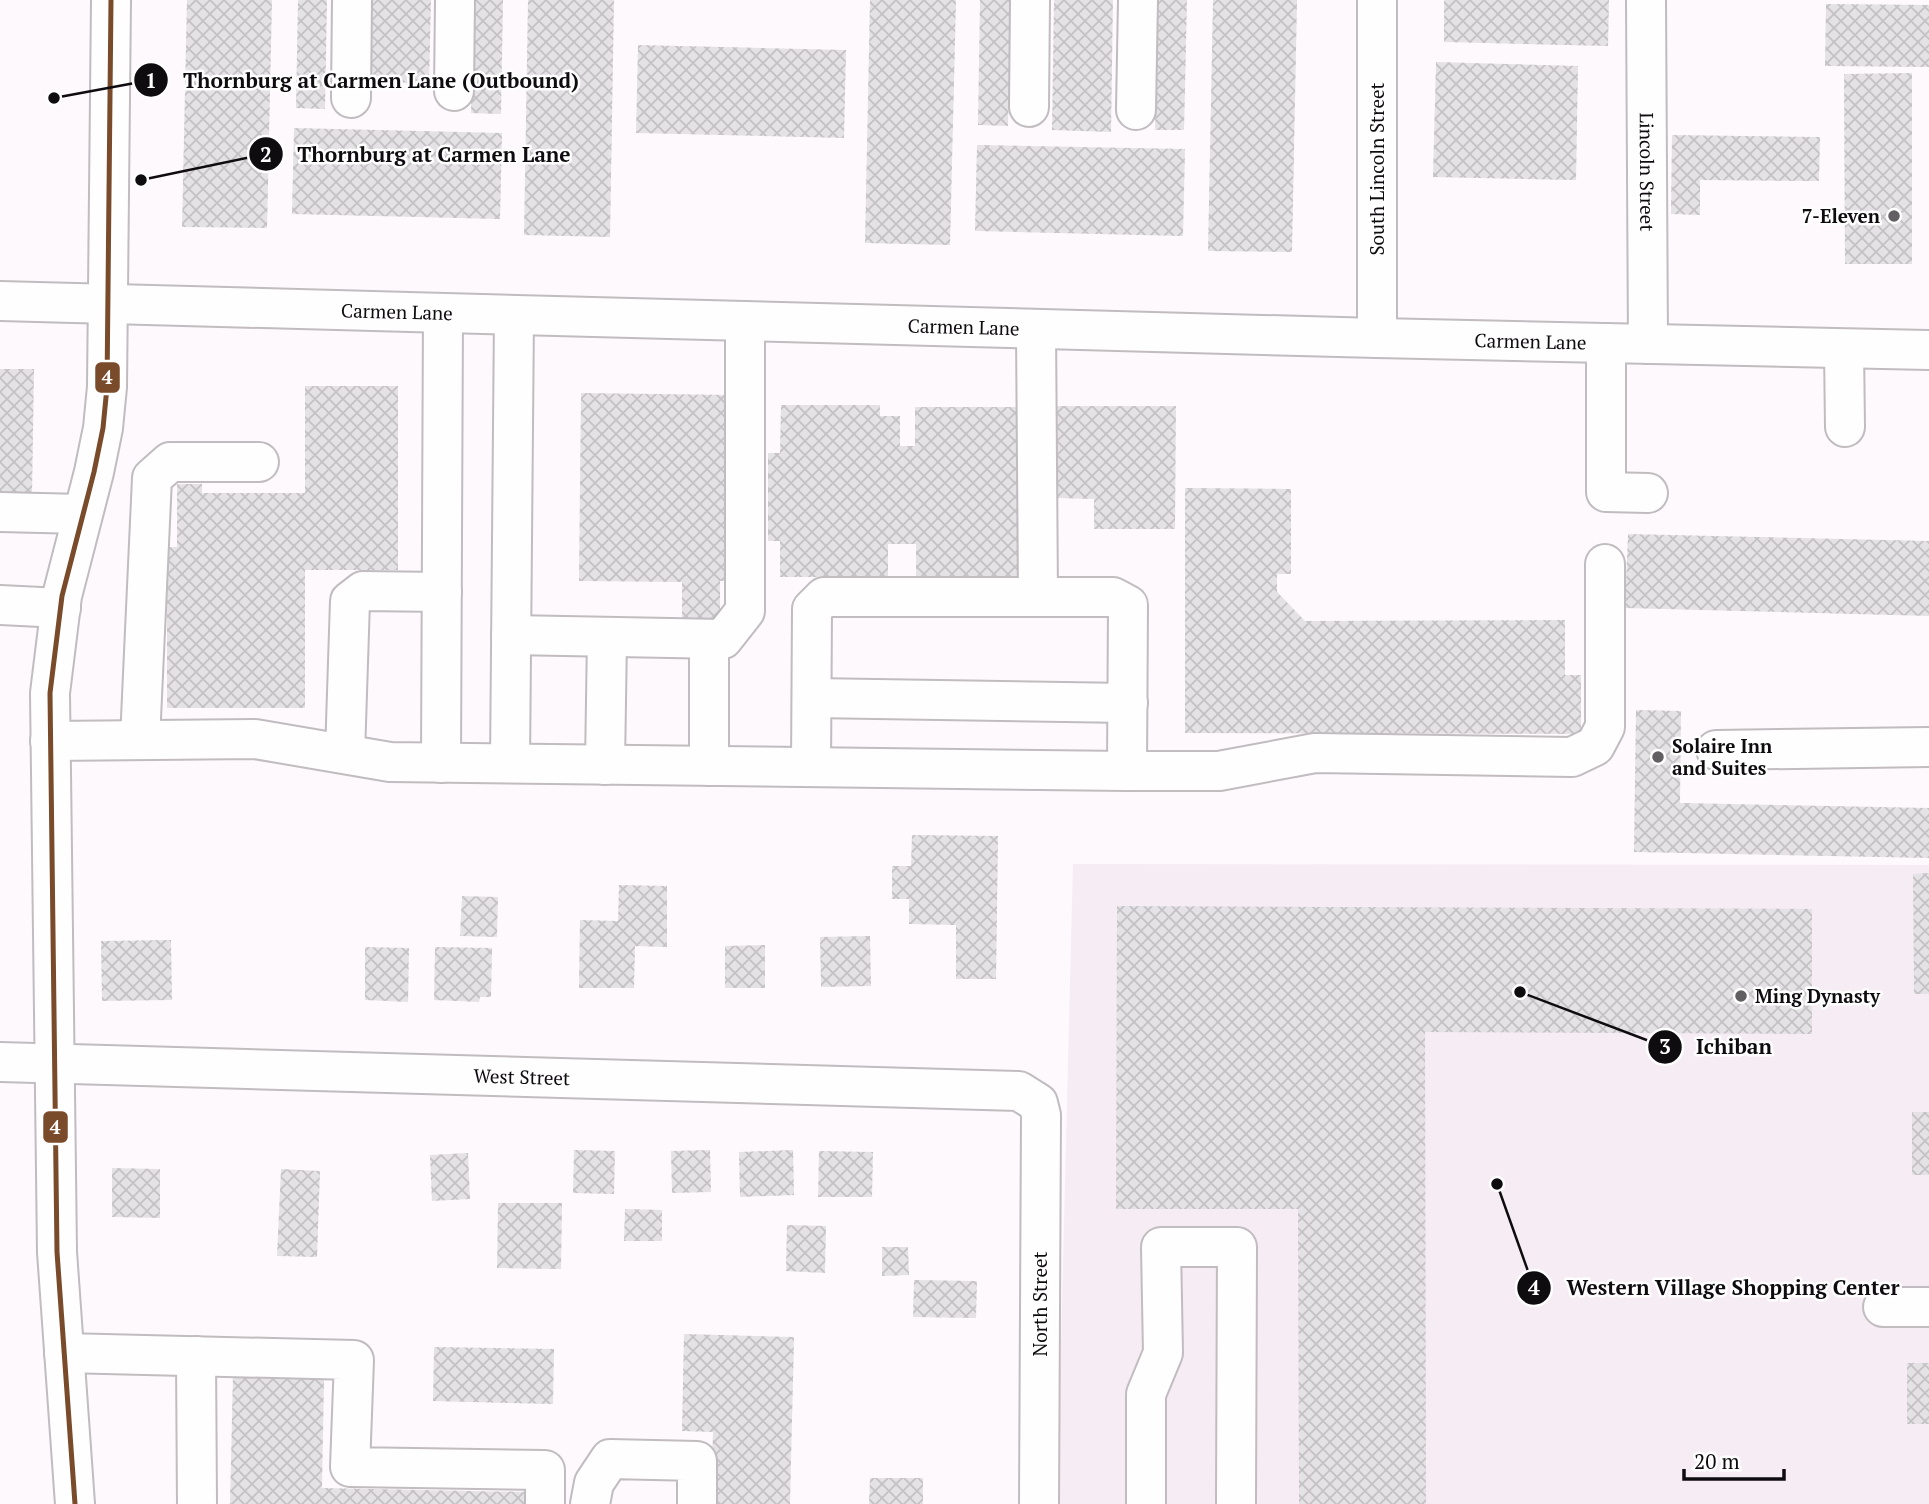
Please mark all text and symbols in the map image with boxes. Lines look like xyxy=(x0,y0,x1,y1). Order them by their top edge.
callout: Thornburg at Carmen Lane (Outbound) xyxy=(134,59,593,101)
text: 1 xyxy=(145,66,157,94)
text: Thornburg at Carmen Lane (Outbound) xyxy=(183,66,579,94)
street label: South Lincoln Street xyxy=(1364,82,1389,256)
street label: Lincoln Street xyxy=(1635,112,1660,232)
callout: Thornburg at Carmen Lane xyxy=(249,133,585,175)
text: 2 xyxy=(260,140,272,168)
text: Thornburg at Carmen Lane xyxy=(297,140,571,168)
place label: 7-Eleven xyxy=(1802,203,1881,228)
marker: 7-Eleven xyxy=(1886,208,1902,224)
street label: Carmen Lane xyxy=(341,297,453,325)
street label: Carmen Lane xyxy=(907,312,1020,340)
street label: Carmen Lane xyxy=(1474,327,1587,355)
line badge: 4 xyxy=(94,361,121,394)
text: 4 xyxy=(102,364,113,389)
place label: Solaire Inn and Suites xyxy=(1672,733,1773,780)
marker: Solaire Inn and Suites xyxy=(1650,749,1666,765)
place label: Ming Dynasty xyxy=(1755,983,1881,1008)
marker: Ming Dynasty xyxy=(1733,988,1749,1004)
callout: Ichiban xyxy=(1647,1026,1786,1068)
text: 3 xyxy=(1659,1032,1671,1060)
text: Ichiban xyxy=(1696,1032,1772,1060)
street label: West Street xyxy=(473,1062,571,1090)
line badge: 4 xyxy=(42,1110,69,1144)
text: 4 xyxy=(50,1114,61,1139)
street label: North Street xyxy=(1027,1251,1052,1357)
callout: Western Village Shopping Center xyxy=(1517,1267,1913,1309)
text: 4 xyxy=(1528,1273,1540,1301)
text: Western Village Shopping Center xyxy=(1566,1273,1900,1301)
scale bar xyxy=(1684,1438,1784,1482)
text: 20 m xyxy=(1694,1447,1740,1475)

